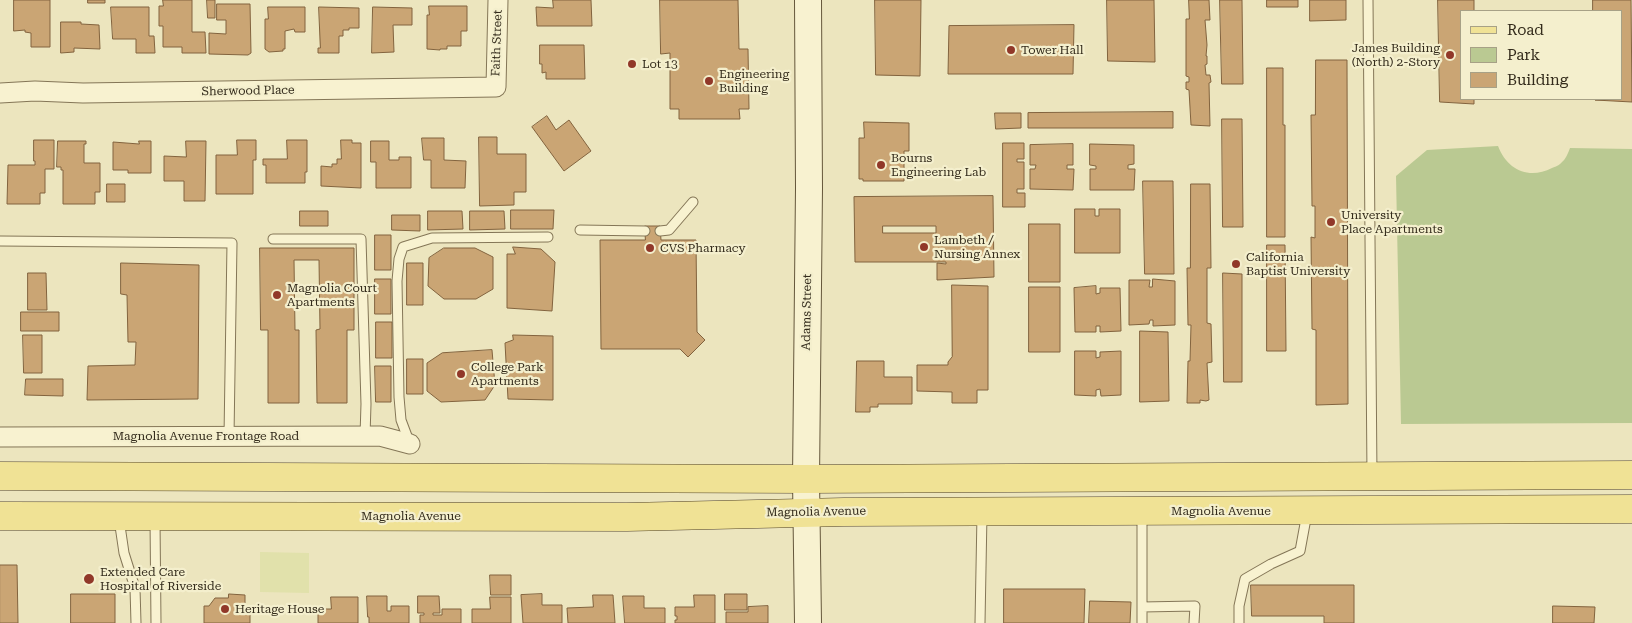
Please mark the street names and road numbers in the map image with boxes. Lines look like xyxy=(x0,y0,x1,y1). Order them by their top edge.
street label: Faith Street xyxy=(489,9,505,77)
street label: Sherwood Place xyxy=(201,83,295,99)
street label: Adams Street xyxy=(799,274,815,350)
street label: Magnolia Avenue Frontage Road xyxy=(113,429,299,443)
street label: Magnolia Avenue xyxy=(766,504,866,520)
street label: Magnolia Avenue xyxy=(1171,504,1271,518)
street label: Magnolia Avenue xyxy=(361,509,461,523)

